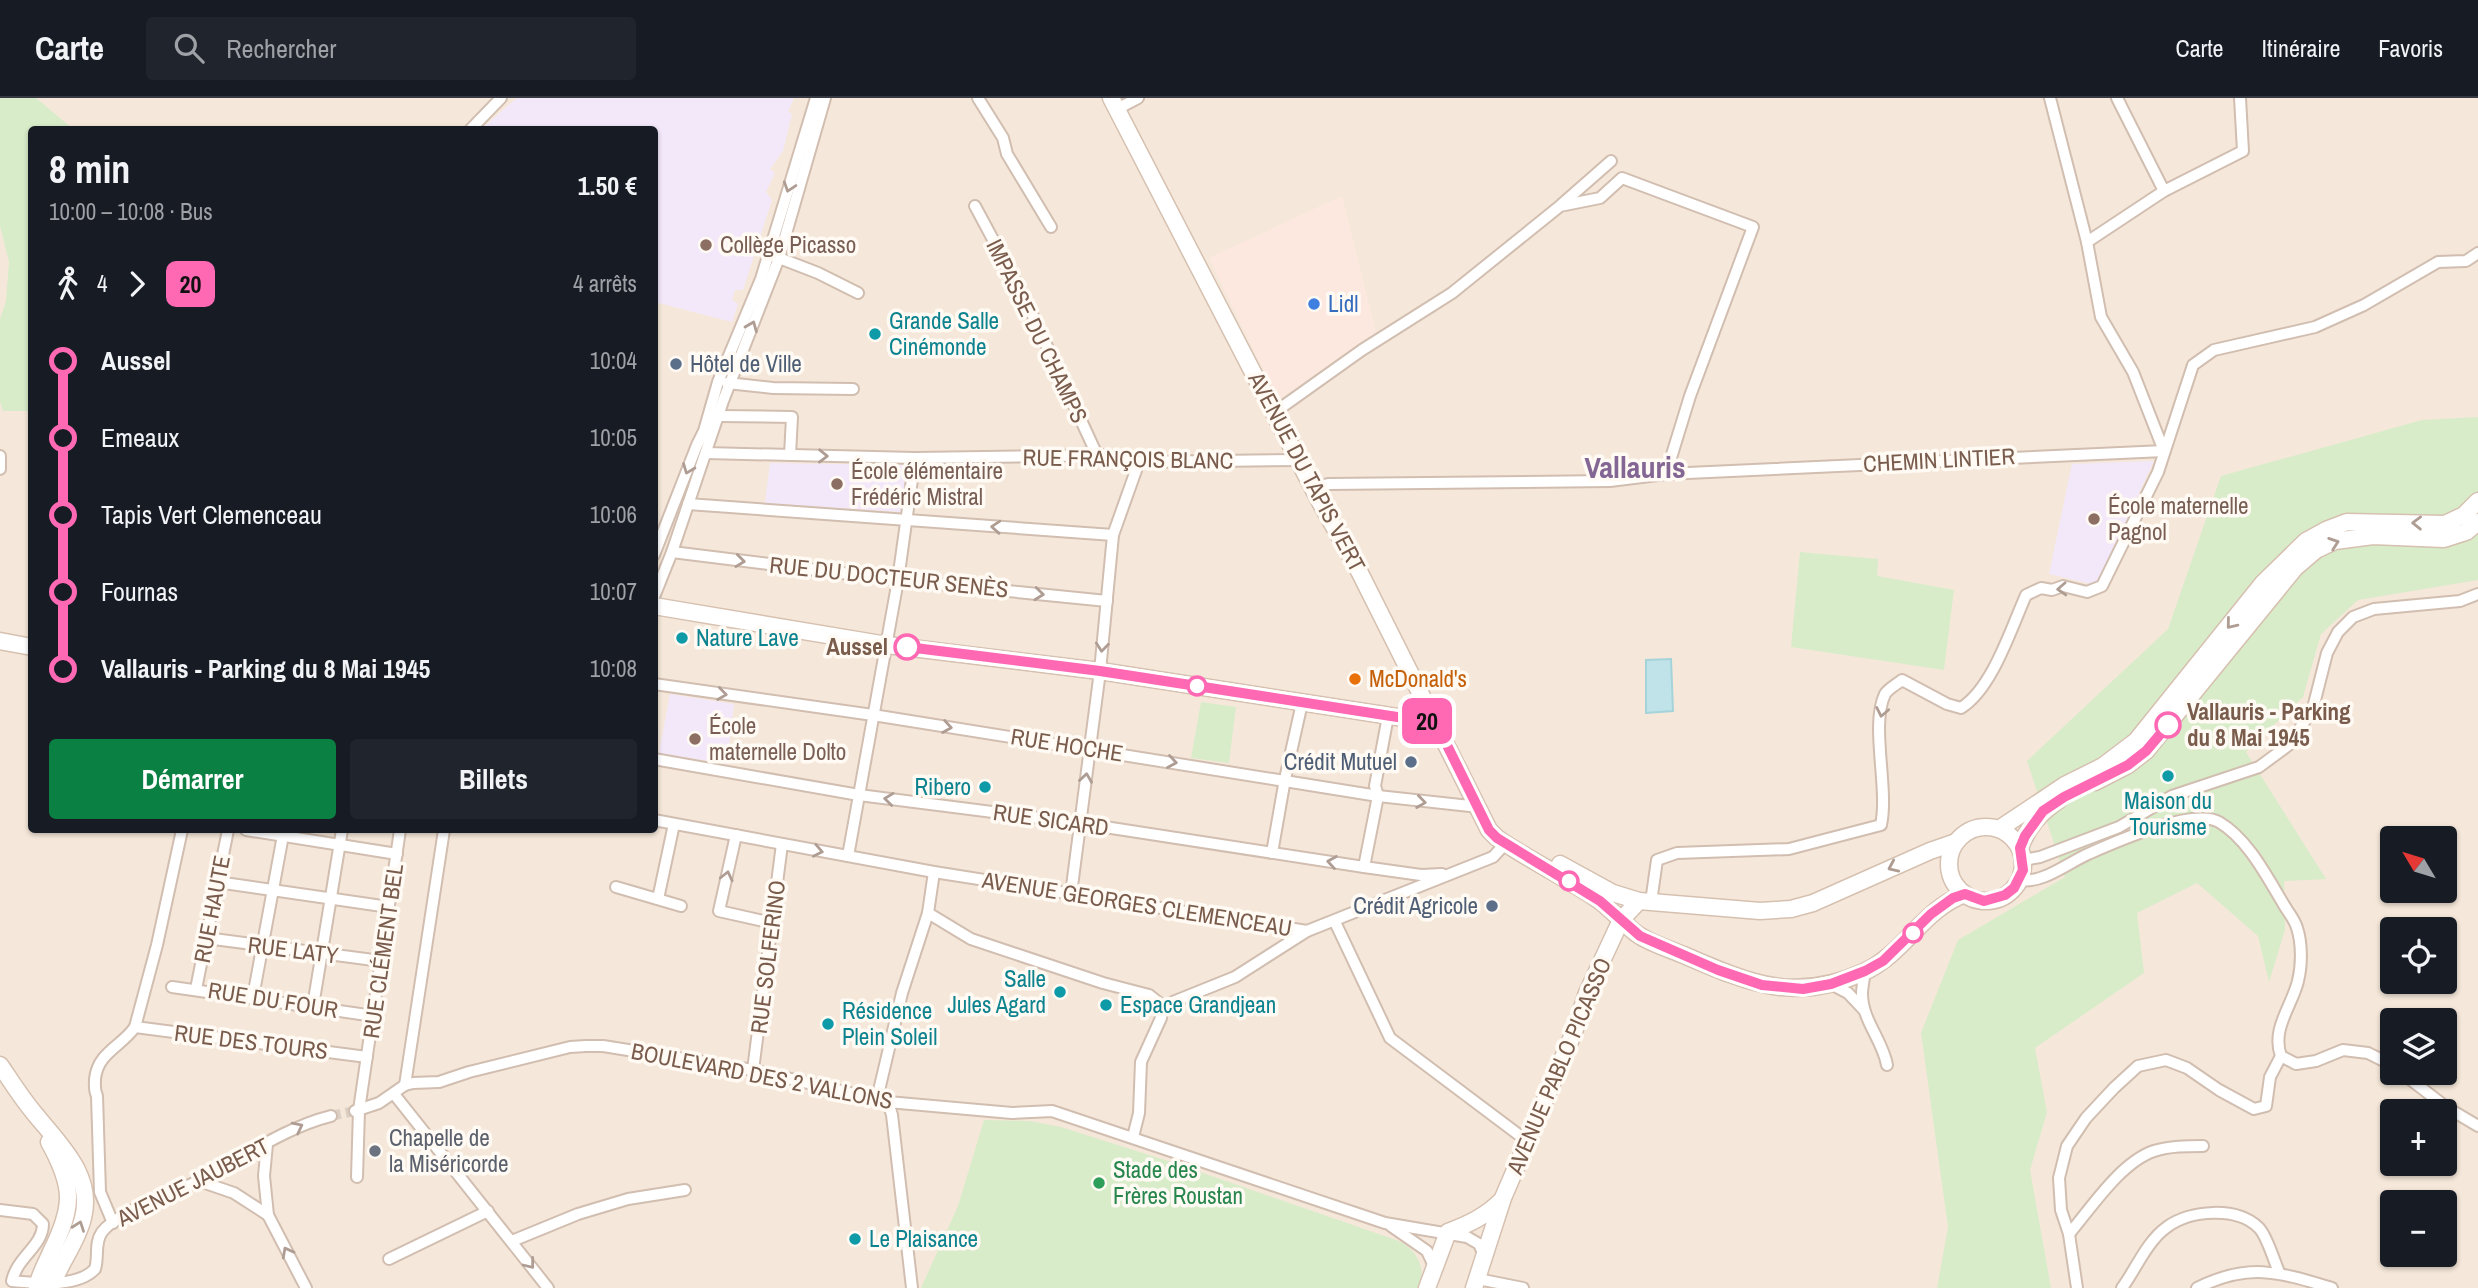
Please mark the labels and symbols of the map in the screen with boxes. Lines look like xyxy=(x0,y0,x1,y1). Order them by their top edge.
one-way arrow xyxy=(782,180,797,192)
place label: Collège Picasso xyxy=(720,229,856,260)
street label: IMPASSE DU CHAMPS xyxy=(979,234,1095,428)
marker: Collège Picasso xyxy=(698,237,714,253)
place label: Lidl xyxy=(1328,288,1358,319)
marker: Lidl xyxy=(1306,296,1322,312)
place label: Grande Salle Cinémonde xyxy=(889,305,999,362)
one-way arrow xyxy=(744,320,758,332)
marker: Grande Salle Cinémonde xyxy=(867,326,883,342)
place label: Hôtel de Ville xyxy=(690,348,802,379)
marker: Hôtel de Ville xyxy=(668,356,684,372)
street label: AVENUE DU TAPIS VERT xyxy=(1241,366,1373,577)
street label: CHEMIN LINTIER xyxy=(1862,440,2016,479)
street label: RUE FRANÇOIS BLANC xyxy=(1022,441,1234,476)
district label: Vallauris xyxy=(1584,447,1686,487)
one-way arrow xyxy=(818,448,829,464)
place label: École élémentaire Frédéric Mistral xyxy=(851,455,1003,512)
one-way arrow xyxy=(682,463,696,475)
marker: École élémentaire Frédéric Mistral xyxy=(829,476,845,492)
place label: École maternelle Pagnol xyxy=(2108,490,2248,547)
marker: École maternelle Pagnol xyxy=(2086,511,2102,527)
one-way arrow xyxy=(2412,515,2422,531)
one-way arrow xyxy=(990,519,1001,534)
one-way arrow xyxy=(2327,537,2339,551)
street label: RUE DU DOCTEUR SENÈS xyxy=(768,549,1010,604)
one-way arrow xyxy=(734,553,746,568)
one-way arrow xyxy=(2056,581,2067,596)
one-way arrow xyxy=(1034,586,1045,601)
one-way arrow xyxy=(2227,615,2239,628)
place label: Nature Lave xyxy=(696,622,799,653)
marker: Nature Lave xyxy=(674,630,690,646)
place label: Aussel xyxy=(826,631,888,662)
marker: Aussel xyxy=(894,634,920,660)
one-way arrow xyxy=(1095,642,1110,653)
place label: McDonald's xyxy=(1369,663,1467,694)
marker: McDonald's xyxy=(1347,671,1363,687)
unlabelled marker xyxy=(1187,676,1207,696)
one-way arrow xyxy=(716,686,728,701)
place label: Vallauris - Parking du 8 Mai 1945 xyxy=(2187,696,2351,753)
line badge: 20 xyxy=(1396,698,1458,744)
one-way arrow xyxy=(1875,706,1890,718)
place label: École maternelle Dolto xyxy=(709,710,846,767)
marker: Vallauris - Parking du 8 Mai 1945 xyxy=(2155,712,2181,738)
one-way arrow xyxy=(941,719,953,734)
street label: RUE HOCHE xyxy=(1009,720,1125,769)
marker: École maternelle Dolto xyxy=(687,731,703,747)
place label: Crédit Mutuel xyxy=(1284,746,1397,777)
one-way arrow xyxy=(1166,754,1178,769)
marker: Crédit Mutuel xyxy=(1403,754,1419,770)
marker: Maison du Tourisme xyxy=(2160,768,2176,784)
place label: Ribero xyxy=(914,771,971,802)
one-way arrow xyxy=(1078,772,1093,784)
marker: Ribero xyxy=(977,779,993,795)
place label: Maison du Tourisme xyxy=(2124,785,2212,842)
one-way arrow xyxy=(883,791,895,806)
one-way arrow xyxy=(1415,794,1427,809)
street label: RUE SICARD xyxy=(991,796,1111,843)
north arrow xyxy=(2380,826,2457,903)
one-way arrow xyxy=(812,842,824,857)
street label: RUE HAUTE xyxy=(186,852,237,965)
one-way arrow xyxy=(1326,855,1338,870)
one-way arrow xyxy=(1888,859,1900,873)
street label: RUE CLÉMENT BEL xyxy=(355,861,410,1040)
street label: AVENUE GEORGES CLEMENCEAU xyxy=(979,864,1294,943)
one-way arrow xyxy=(719,870,733,882)
unlabelled marker xyxy=(1559,871,1579,891)
street label: RUE SOLFERINO xyxy=(743,879,792,1035)
place label: Crédit Agricole xyxy=(1353,890,1478,921)
marker: Crédit Agricole xyxy=(1484,898,1500,914)
unlabelled marker xyxy=(1903,923,1923,943)
street label: RUE LATY xyxy=(246,929,340,970)
street label: AVENUE PABLO PICASSO xyxy=(1499,953,1618,1180)
place label: Salle Jules Agard xyxy=(947,963,1046,1020)
street label: RUE DU FOUR xyxy=(206,974,341,1025)
marker: Salle Jules Agard xyxy=(1052,984,1068,1000)
place label: Espace Grandjean xyxy=(1120,989,1276,1020)
place label: Résidence Plein Soleil xyxy=(842,995,937,1052)
marker: Espace Grandjean xyxy=(1098,997,1114,1013)
marker: Résidence Plein Soleil xyxy=(820,1016,836,1032)
street label: RUE DES TOURS xyxy=(173,1017,330,1066)
street label: BOULEVARD DES 2 VALLONS xyxy=(629,1035,895,1116)
one-way arrow xyxy=(291,1122,303,1136)
place label: Chapelle de la Miséricorde xyxy=(389,1122,509,1179)
street label: AVENUE JAUBERT xyxy=(110,1130,275,1234)
marker: Chapelle de la Miséricorde xyxy=(367,1143,383,1159)
place label: Stade des Frères Roustan xyxy=(1113,1154,1243,1211)
marker: Stade des Frères Roustan xyxy=(1091,1175,1107,1191)
one-way arrow xyxy=(71,1221,85,1233)
place label: Le Plaisance xyxy=(869,1223,978,1254)
marker: Le Plaisance xyxy=(847,1231,863,1247)
one-way arrow xyxy=(282,1247,295,1259)
one-way arrow xyxy=(522,1256,534,1269)

